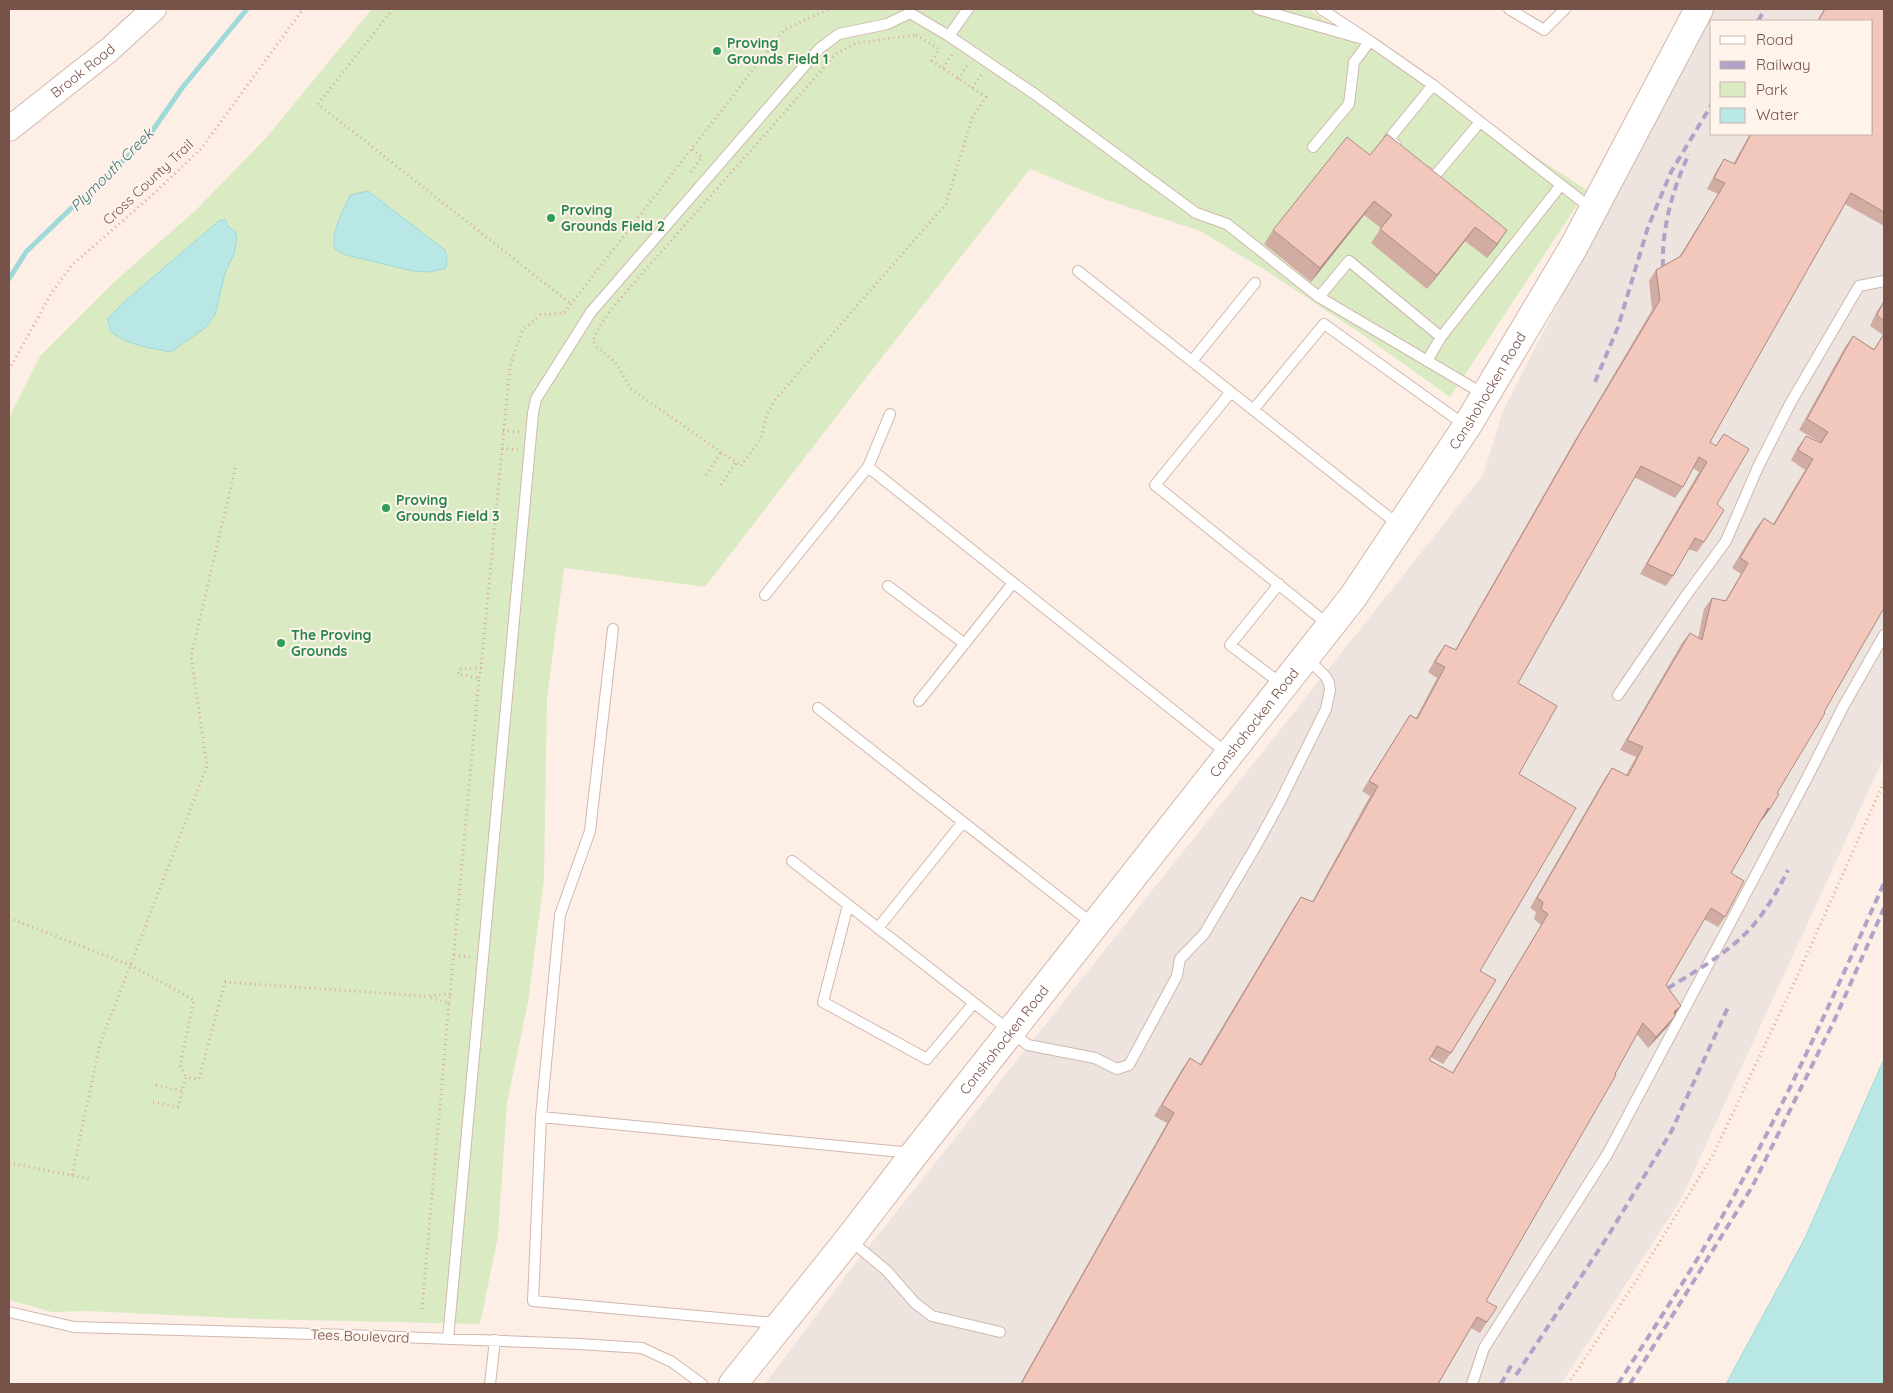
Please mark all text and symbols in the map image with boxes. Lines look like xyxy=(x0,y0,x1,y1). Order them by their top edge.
legend xyxy=(1710,20,1873,135)
text: Road xyxy=(1756,30,1793,49)
place label: Proving Grounds Field 1 xyxy=(727,34,829,68)
street label: Brook Road xyxy=(47,40,119,102)
marker: Proving Grounds Field 1 xyxy=(711,45,723,57)
text: Railway xyxy=(1756,55,1811,74)
text: Park xyxy=(1756,80,1788,99)
text: Water xyxy=(1756,105,1799,124)
water label: Plymouth Creek xyxy=(66,123,159,215)
street label: Cross County Trail xyxy=(99,135,197,229)
place label: Proving Grounds Field 2 xyxy=(561,201,665,235)
marker: Proving Grounds Field 2 xyxy=(545,212,557,224)
street label: Conshohocken Road xyxy=(1445,329,1530,453)
place label: Proving Grounds Field 3 xyxy=(396,491,500,525)
marker: Proving Grounds Field 3 xyxy=(380,502,392,514)
place label: The Proving Grounds xyxy=(291,626,372,660)
marker: The Proving Grounds xyxy=(275,637,287,649)
street label: Conshohocken Road xyxy=(1205,664,1303,781)
street label: Conshohocken Road xyxy=(955,982,1053,1098)
street label: Tees Boulevard xyxy=(310,1325,410,1347)

